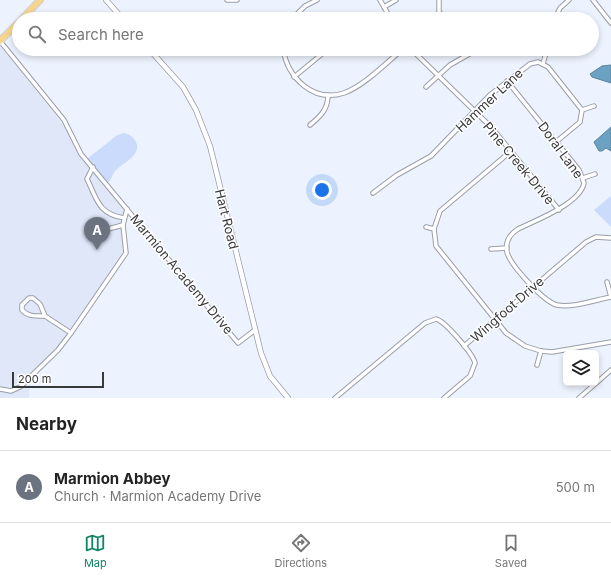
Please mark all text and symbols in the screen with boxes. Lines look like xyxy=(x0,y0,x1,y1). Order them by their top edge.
search box xyxy=(12,12,599,56)
icon: search xyxy=(26,23,48,45)
text: Search here xyxy=(58,25,144,44)
street label: Hammer Lane xyxy=(452,65,526,135)
street label: Pine Creek Drive xyxy=(480,119,558,207)
street label: Doral Lane xyxy=(535,119,587,181)
your location xyxy=(312,180,332,200)
street label: Hart Road xyxy=(212,187,242,251)
street label: Marmion Academy Drive xyxy=(127,211,237,337)
pin: A xyxy=(84,217,110,250)
street label: Wingfoot Drive xyxy=(467,273,547,345)
map controls xyxy=(563,350,599,386)
button: layers xyxy=(563,350,599,386)
scale bar xyxy=(12,370,104,389)
text: 200 m xyxy=(18,372,51,386)
text: Nearby xyxy=(16,414,77,434)
text: Marmion Abbey xyxy=(54,469,171,488)
text: A xyxy=(24,479,34,495)
text: 500 m xyxy=(556,479,595,495)
text: Church · Marmion Academy Drive xyxy=(54,488,261,504)
tab: Map xyxy=(84,532,107,570)
tab: Directions xyxy=(275,532,327,570)
tab: Saved xyxy=(495,532,527,570)

